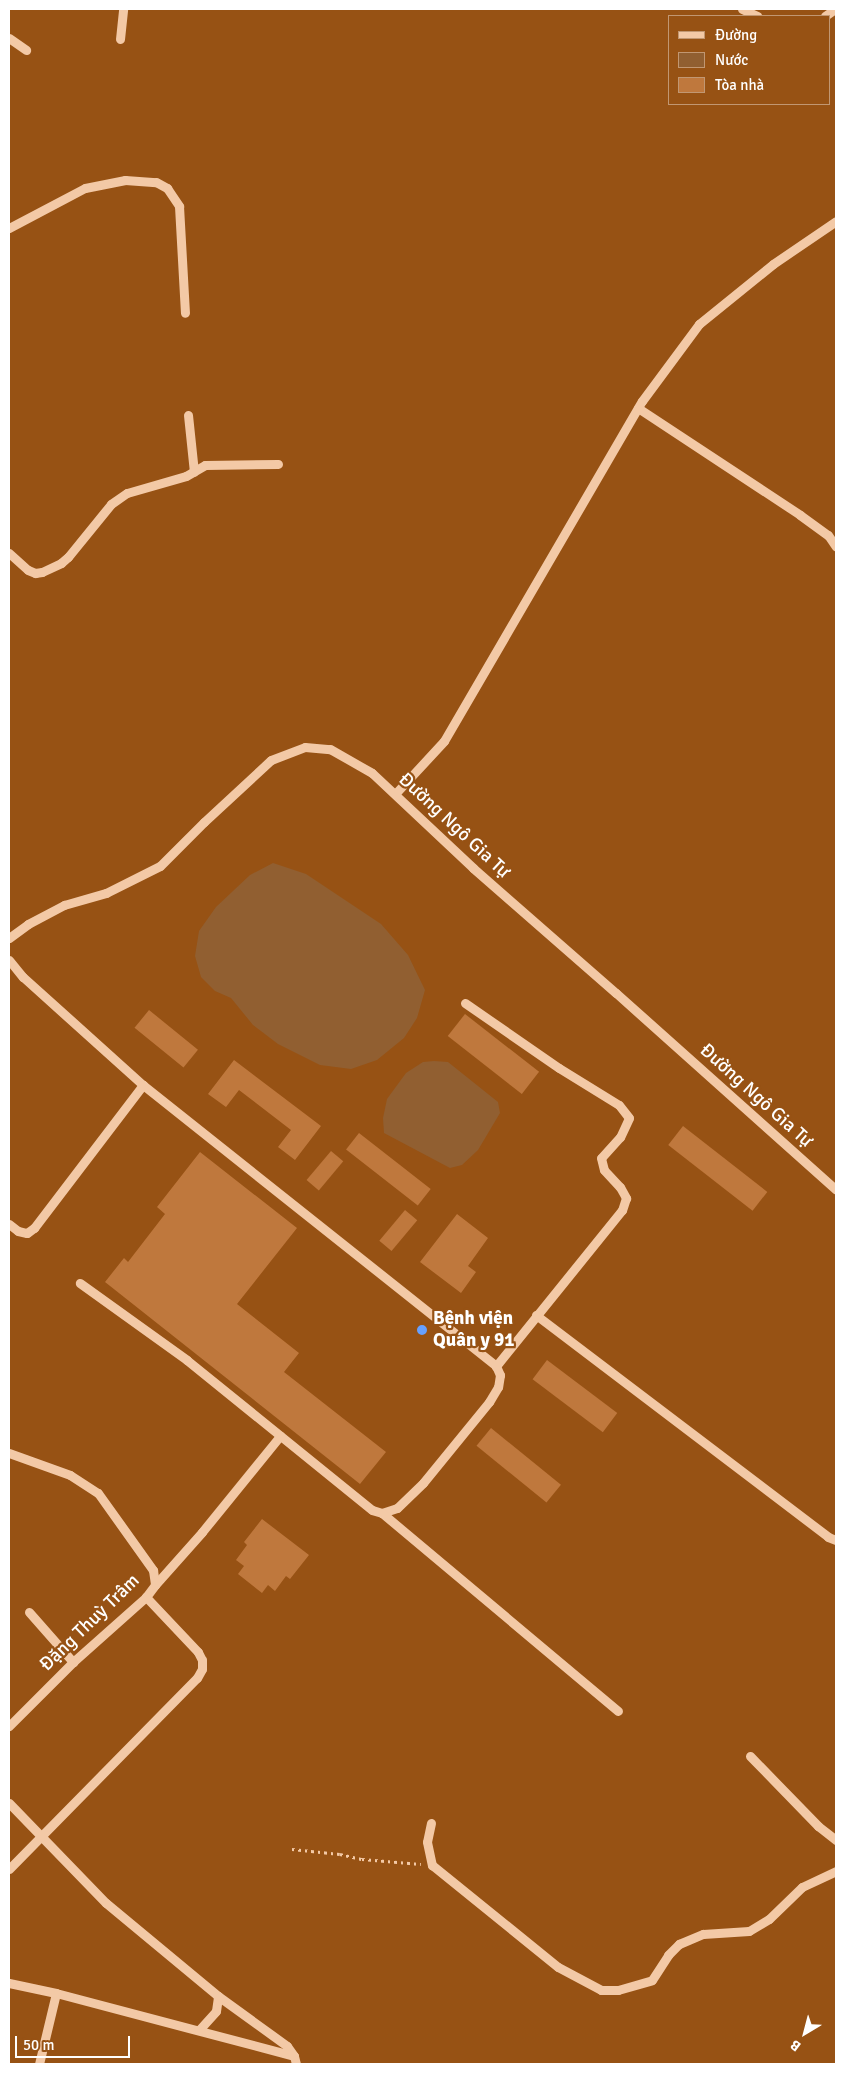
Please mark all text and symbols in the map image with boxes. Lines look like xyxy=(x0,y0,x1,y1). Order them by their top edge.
legend xyxy=(668,15,830,105)
text: Đường xyxy=(715,26,757,44)
text: Nước xyxy=(715,51,748,69)
text: Tòa nhà xyxy=(715,76,764,94)
street label: Đường Ngô Gia Tự xyxy=(393,768,515,884)
street label: Đường Ngô Gia Tự xyxy=(695,1039,817,1153)
place label: Bệnh viện Quân y 91 xyxy=(433,1308,515,1352)
marker: Bệnh viện Quân y 91 xyxy=(415,1323,429,1337)
street label: Đặng Thuỳ Trâm xyxy=(35,1570,145,1676)
north arrow xyxy=(780,2008,830,2058)
scale bar xyxy=(18,2026,132,2058)
text: 50 m xyxy=(23,2036,54,2054)
text: B xyxy=(787,2036,804,2055)

